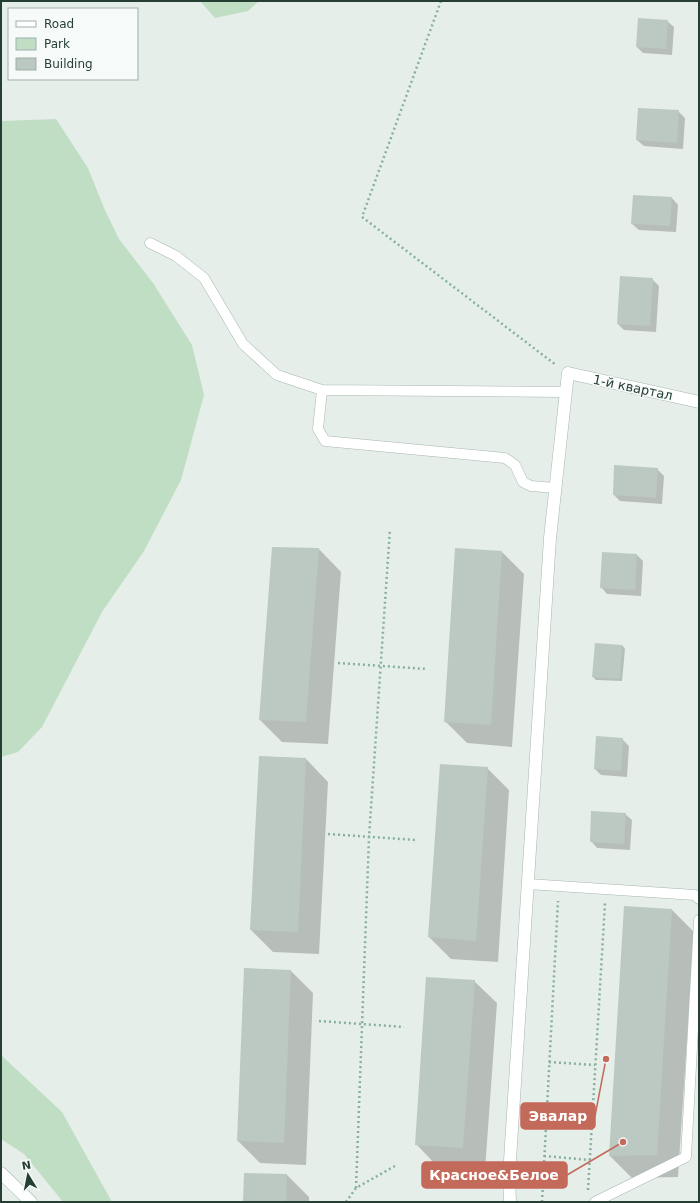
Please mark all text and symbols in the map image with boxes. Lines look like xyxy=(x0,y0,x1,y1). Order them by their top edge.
legend xyxy=(8,8,138,80)
text: Road xyxy=(44,17,74,31)
text: Park xyxy=(44,37,70,51)
text: Building xyxy=(44,57,93,71)
street label: 1-й квартал xyxy=(592,372,674,403)
callout: Эвалар xyxy=(521,1103,595,1129)
text: Эвалар xyxy=(529,1108,587,1124)
north arrow xyxy=(8,1155,48,1195)
text: N xyxy=(21,1158,32,1173)
callout: Красное&Белое xyxy=(422,1162,567,1188)
text: Красное&Белое xyxy=(429,1167,559,1183)

